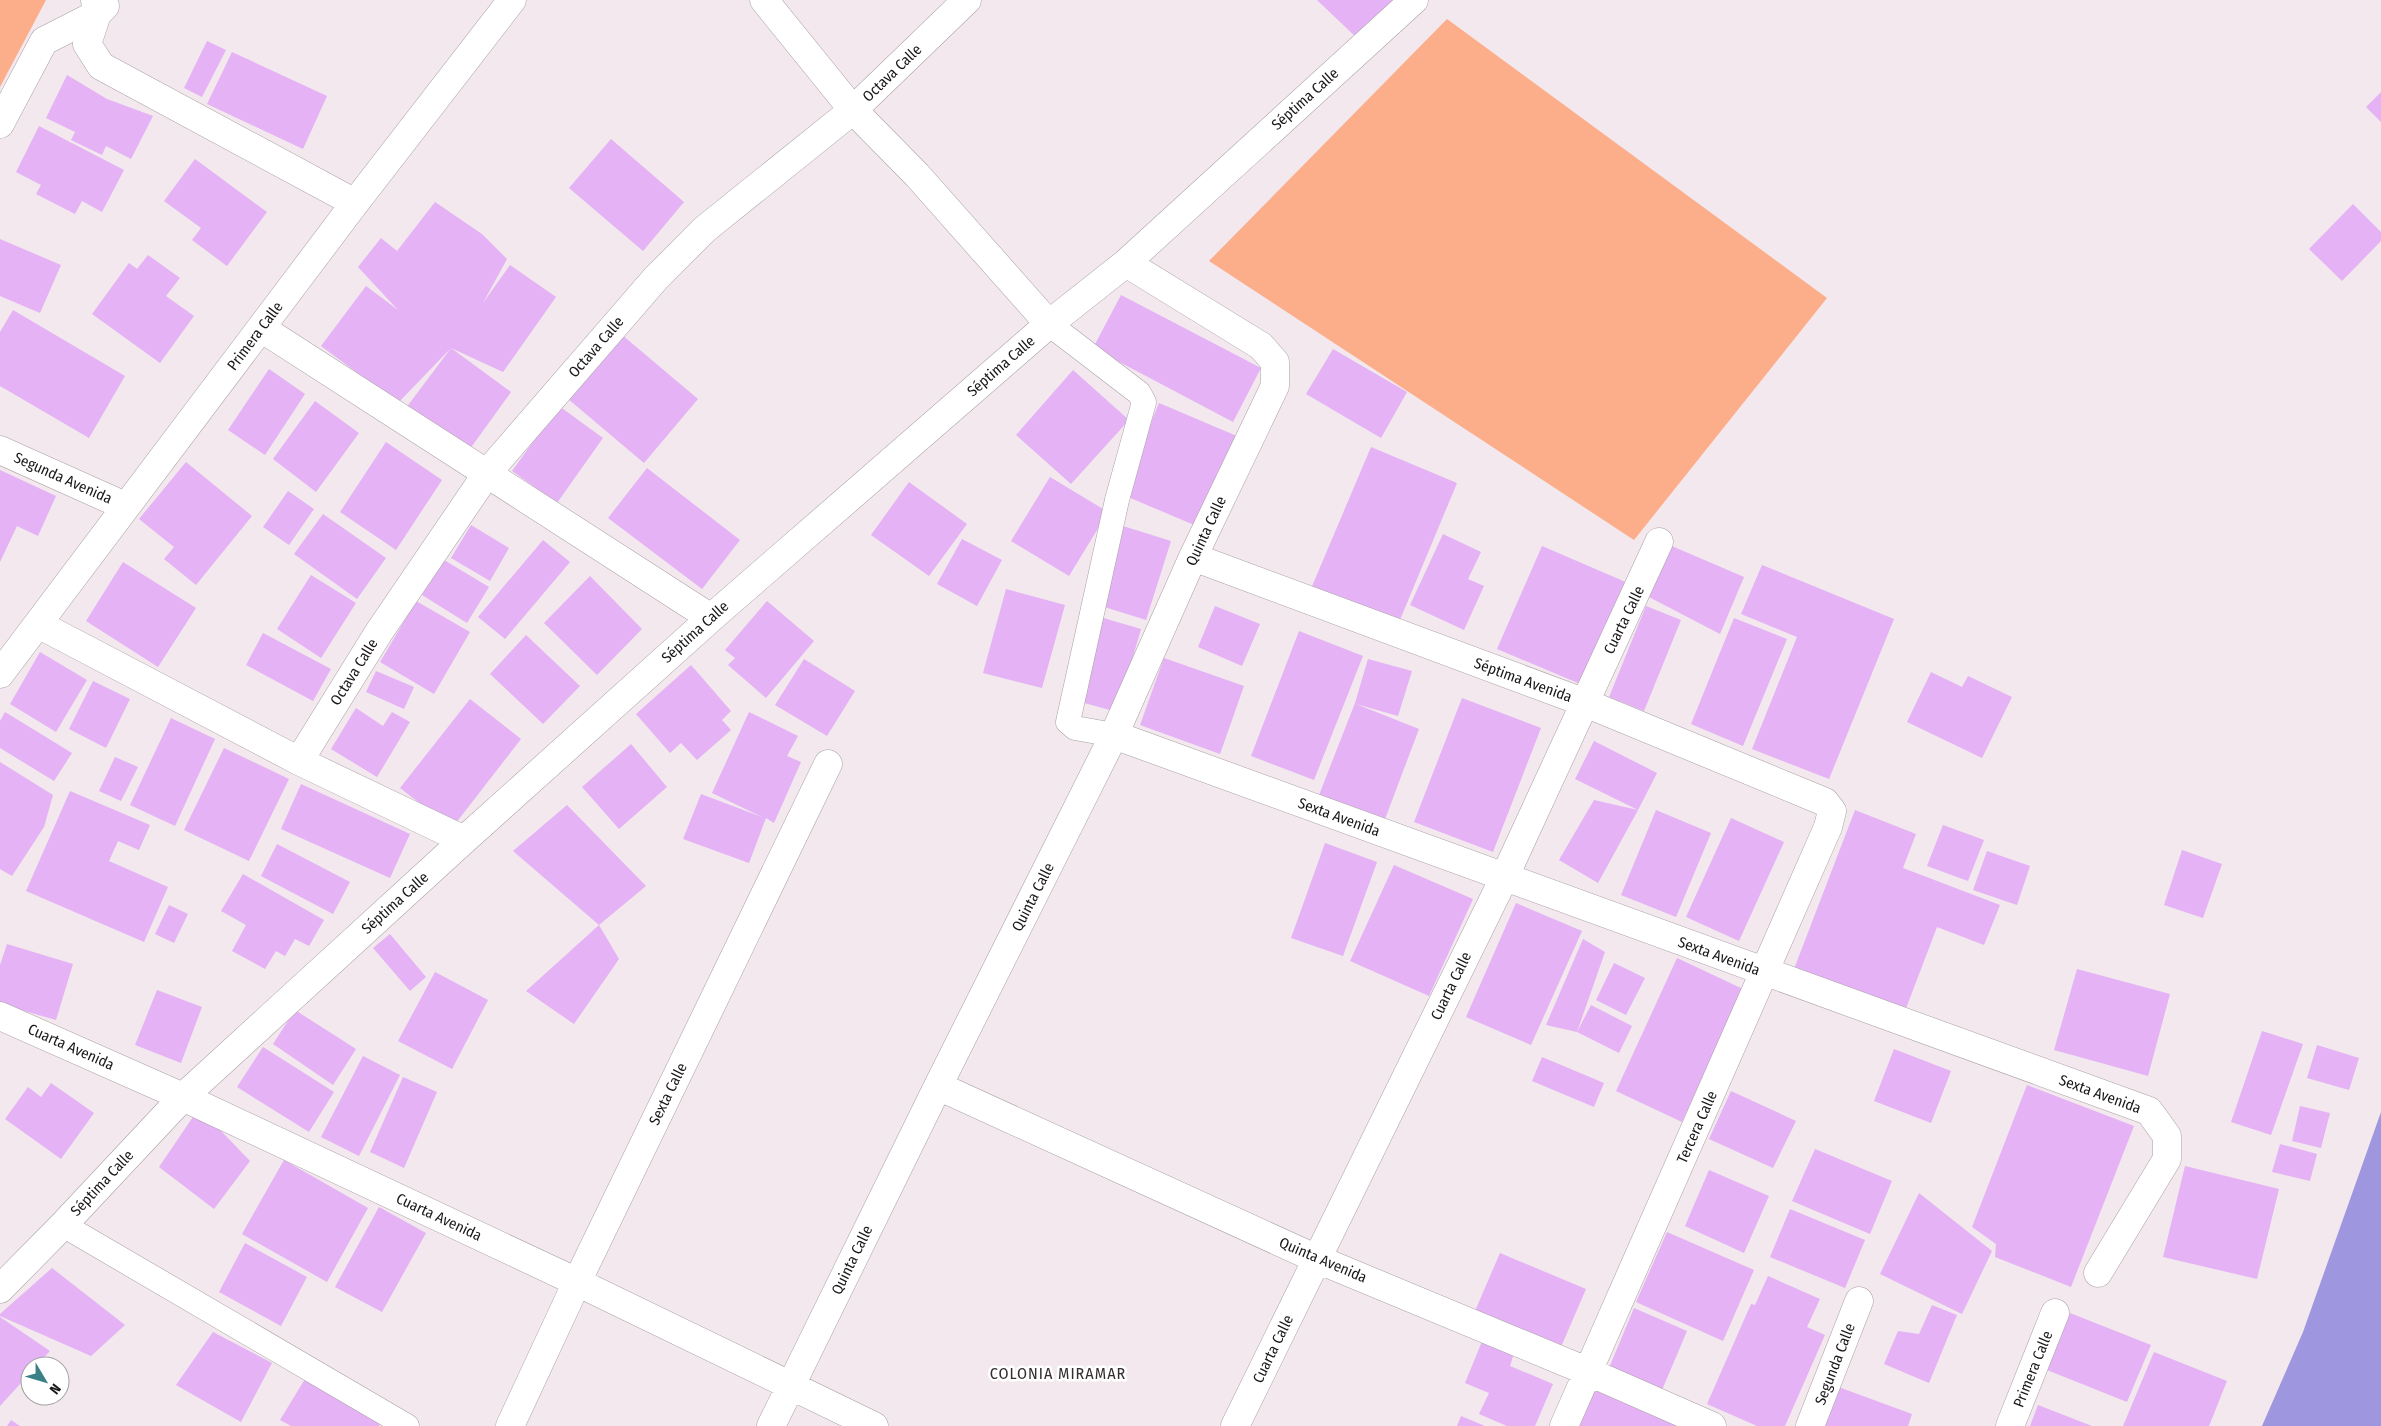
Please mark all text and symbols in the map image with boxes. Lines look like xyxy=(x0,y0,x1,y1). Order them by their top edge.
street label: Octava Calle xyxy=(859,40,925,106)
street label: Séptima Calle xyxy=(1268,64,1342,134)
street label: Primera Calle xyxy=(223,298,287,374)
street label: Octava Calle xyxy=(565,313,627,381)
street label: Séptima Calle xyxy=(963,332,1039,400)
street label: Segunda Avenida xyxy=(11,448,115,508)
street label: Quinta Calle xyxy=(1182,493,1230,569)
street label: Cuarta Calle xyxy=(1600,583,1648,657)
street label: Séptima Calle xyxy=(658,597,732,667)
street label: Octava Calle xyxy=(326,635,382,709)
street label: Séptima Avenida xyxy=(1472,654,1574,706)
street label: Sexta Avenida xyxy=(1296,794,1382,840)
street label: Quinta Calle xyxy=(1008,860,1058,934)
street label: Séptima Calle xyxy=(358,868,432,938)
street label: Sexta Avenida xyxy=(1676,933,1762,979)
street label: Cuarta Calle xyxy=(1427,949,1475,1023)
street label: Cuarta Avenida xyxy=(25,1020,117,1074)
street label: Sexta Calle xyxy=(645,1060,691,1128)
street label: Sexta Avenida xyxy=(2057,1071,2143,1117)
street label: Tercera Calle xyxy=(1673,1088,1721,1166)
street label: Séptima Calle xyxy=(67,1146,137,1220)
street label: Cuarta Avenida xyxy=(393,1189,485,1245)
street label: Quinta Calle xyxy=(828,1223,876,1297)
street label: Quinta Avenida xyxy=(1276,1233,1370,1287)
street label: Cuarta Calle xyxy=(1249,1312,1297,1386)
street label: Segunda Calle xyxy=(1811,1320,1859,1408)
street label: Primera Calle xyxy=(2009,1328,2057,1410)
north arrow xyxy=(20,1356,70,1406)
district label: COLONIA MIRAMAR xyxy=(990,1364,1126,1383)
text: N xyxy=(46,1380,64,1397)

